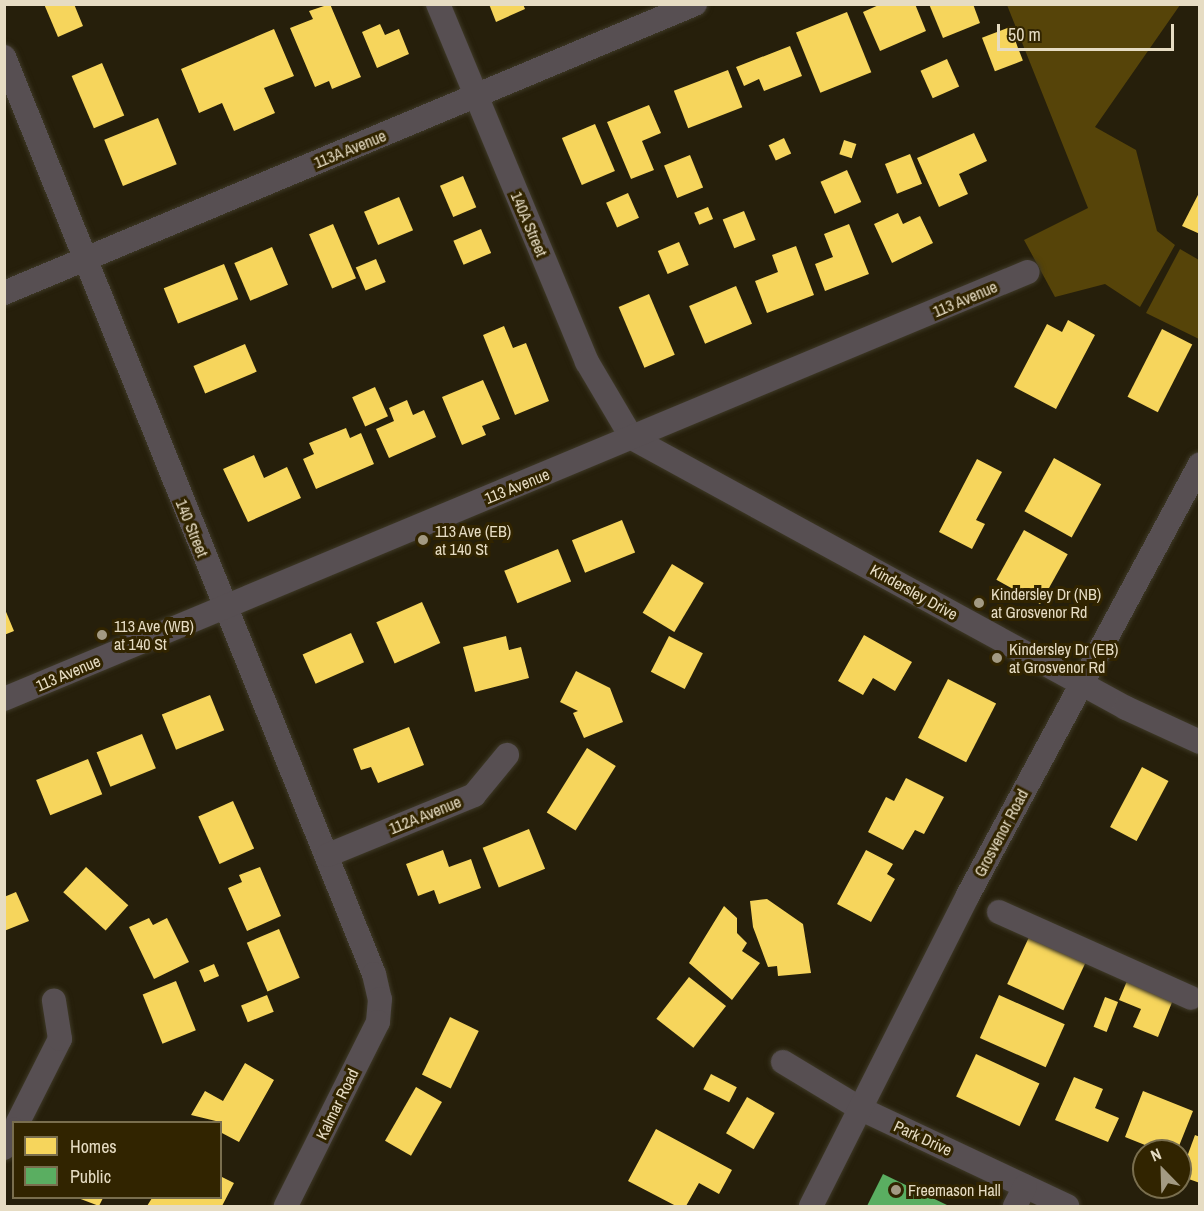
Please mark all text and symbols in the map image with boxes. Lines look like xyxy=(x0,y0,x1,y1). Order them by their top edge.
scale bar xyxy=(1000,12,1177,50)
text: 50 m xyxy=(1008,22,1041,47)
street label: 113A Avenue xyxy=(310,126,390,172)
street label: 140A Street xyxy=(507,188,551,260)
street label: 113 Avenue xyxy=(930,277,1000,321)
street label: 113 Avenue xyxy=(481,464,553,508)
street label: 140 Street xyxy=(172,496,212,560)
place label: 113 Ave (EB) at 140 St xyxy=(435,521,512,559)
marker: 113 Ave (EB) at 140 St xyxy=(416,533,430,547)
street label: Kindersley Drive xyxy=(867,560,961,624)
place label: Kindersley Dr (NB) at Grosvenor Rd xyxy=(991,584,1101,622)
marker: Kindersley Dr (NB) at Grosvenor Rd xyxy=(972,596,986,610)
place label: 113 Ave (WB) at 140 St xyxy=(114,616,194,654)
marker: 113 Ave (WB) at 140 St xyxy=(95,628,109,642)
place label: Kindersley Dr (EB) at Grosvenor Rd xyxy=(1009,639,1118,677)
street label: 113 Avenue xyxy=(33,651,103,695)
marker: Kindersley Dr (EB) at Grosvenor Rd xyxy=(990,651,1004,665)
street label: Grosvenor Road xyxy=(970,786,1032,880)
street label: 112A Avenue xyxy=(385,792,465,838)
street label: Kalmar Road xyxy=(312,1065,362,1143)
street label: Park Drive xyxy=(891,1116,955,1160)
legend xyxy=(12,1121,222,1199)
text: Homes xyxy=(70,1134,117,1159)
north arrow xyxy=(1132,1139,1192,1199)
text: N xyxy=(1147,1142,1164,1166)
text: Public xyxy=(70,1164,111,1189)
place label: Freemason Hall xyxy=(908,1180,1001,1200)
marker: Freemason Hall xyxy=(889,1183,903,1197)

